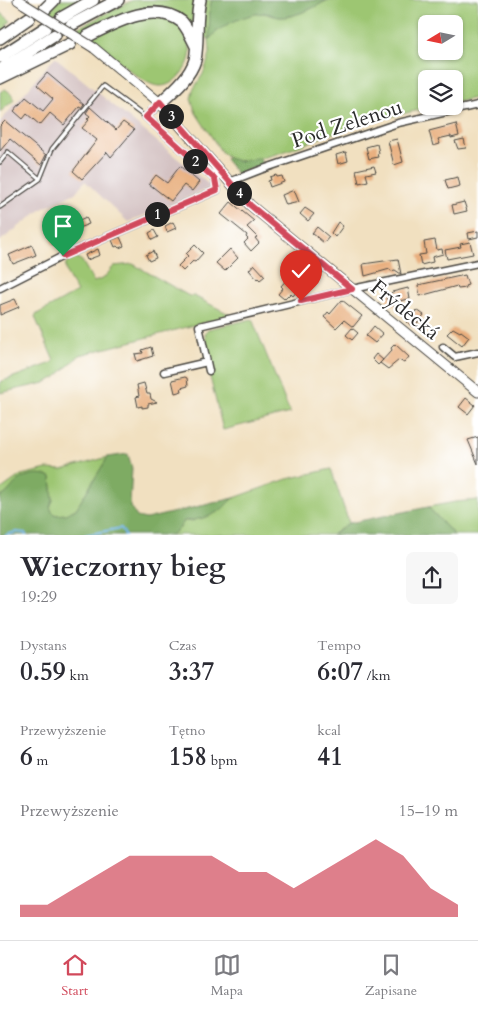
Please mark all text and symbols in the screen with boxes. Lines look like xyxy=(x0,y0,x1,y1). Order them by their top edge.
north arrow xyxy=(418,15,462,60)
map controls xyxy=(418,15,463,115)
button: layers xyxy=(418,70,463,115)
street label: Pod Zelenou xyxy=(288,92,406,156)
pin: 3 xyxy=(158,104,184,128)
text: 3 xyxy=(168,107,175,126)
pin: 2 xyxy=(182,148,208,174)
text: 2 xyxy=(192,152,199,171)
pin: 4 xyxy=(226,180,252,206)
text: 4 xyxy=(236,184,243,203)
pin: 1 xyxy=(144,202,170,226)
pin xyxy=(42,205,84,256)
text: 1 xyxy=(154,205,161,224)
icon: arrive xyxy=(49,212,77,240)
pin xyxy=(280,250,322,301)
icon: check xyxy=(287,257,315,285)
street label: Frýdecká xyxy=(364,273,446,347)
text: Wieczorny bieg xyxy=(20,548,225,586)
button: share xyxy=(406,552,458,604)
text: 19:29 xyxy=(20,586,57,608)
text: Dystans xyxy=(20,636,67,655)
text: Czas xyxy=(169,636,196,655)
text: Tempo xyxy=(317,636,361,655)
text: 0.59 xyxy=(20,655,66,689)
text: 3:37 xyxy=(169,655,214,689)
text: 6:07 xyxy=(317,655,363,689)
text: km xyxy=(66,666,89,685)
text: /km xyxy=(363,666,391,685)
text: Przewyższenie xyxy=(20,721,106,740)
text: Tętno xyxy=(169,721,205,740)
text: kcal xyxy=(317,721,341,740)
text: 6 xyxy=(20,740,33,774)
text: 158 xyxy=(169,740,207,774)
text: 41 xyxy=(317,740,343,774)
text: m xyxy=(33,751,48,770)
text: bpm xyxy=(207,751,238,770)
text: Przewyższenie xyxy=(20,800,119,822)
text: 15–19 m xyxy=(399,800,458,822)
tab: Start xyxy=(61,951,89,1000)
tab: Mapa xyxy=(210,951,243,1000)
tab: Zapisane xyxy=(365,951,417,1000)

